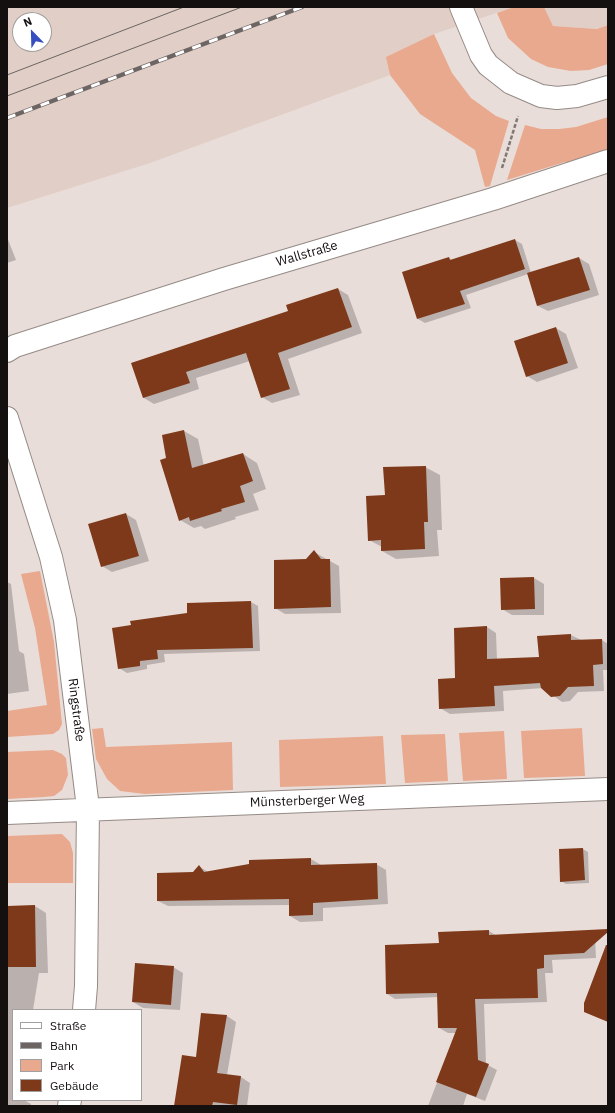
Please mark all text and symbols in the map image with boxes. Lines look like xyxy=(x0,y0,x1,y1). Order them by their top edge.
north arrow xyxy=(12,12,52,52)
text: N xyxy=(21,14,34,30)
street label: Wallstraße xyxy=(274,238,340,270)
street label: Ringstraße xyxy=(64,677,88,743)
street label: Münsterberger Weg xyxy=(250,791,364,811)
legend xyxy=(12,1009,142,1101)
text: Straße xyxy=(50,1018,86,1033)
text: Bahn xyxy=(50,1038,78,1053)
text: Park xyxy=(50,1058,74,1073)
text: Gebäude xyxy=(50,1078,99,1093)

